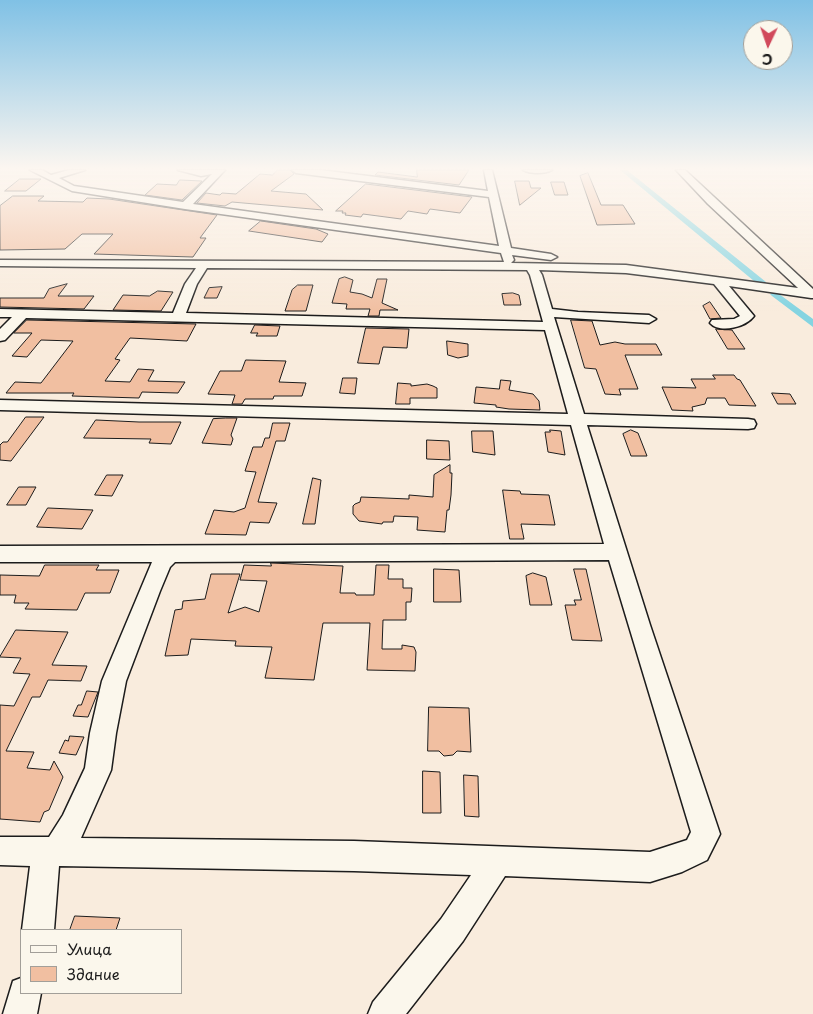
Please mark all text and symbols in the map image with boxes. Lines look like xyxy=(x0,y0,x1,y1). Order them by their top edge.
north arrow xyxy=(743,20,793,70)
text: С xyxy=(761,49,773,70)
legend xyxy=(20,929,182,994)
text: Улица xyxy=(67,937,112,960)
text: Здание xyxy=(67,962,120,985)

